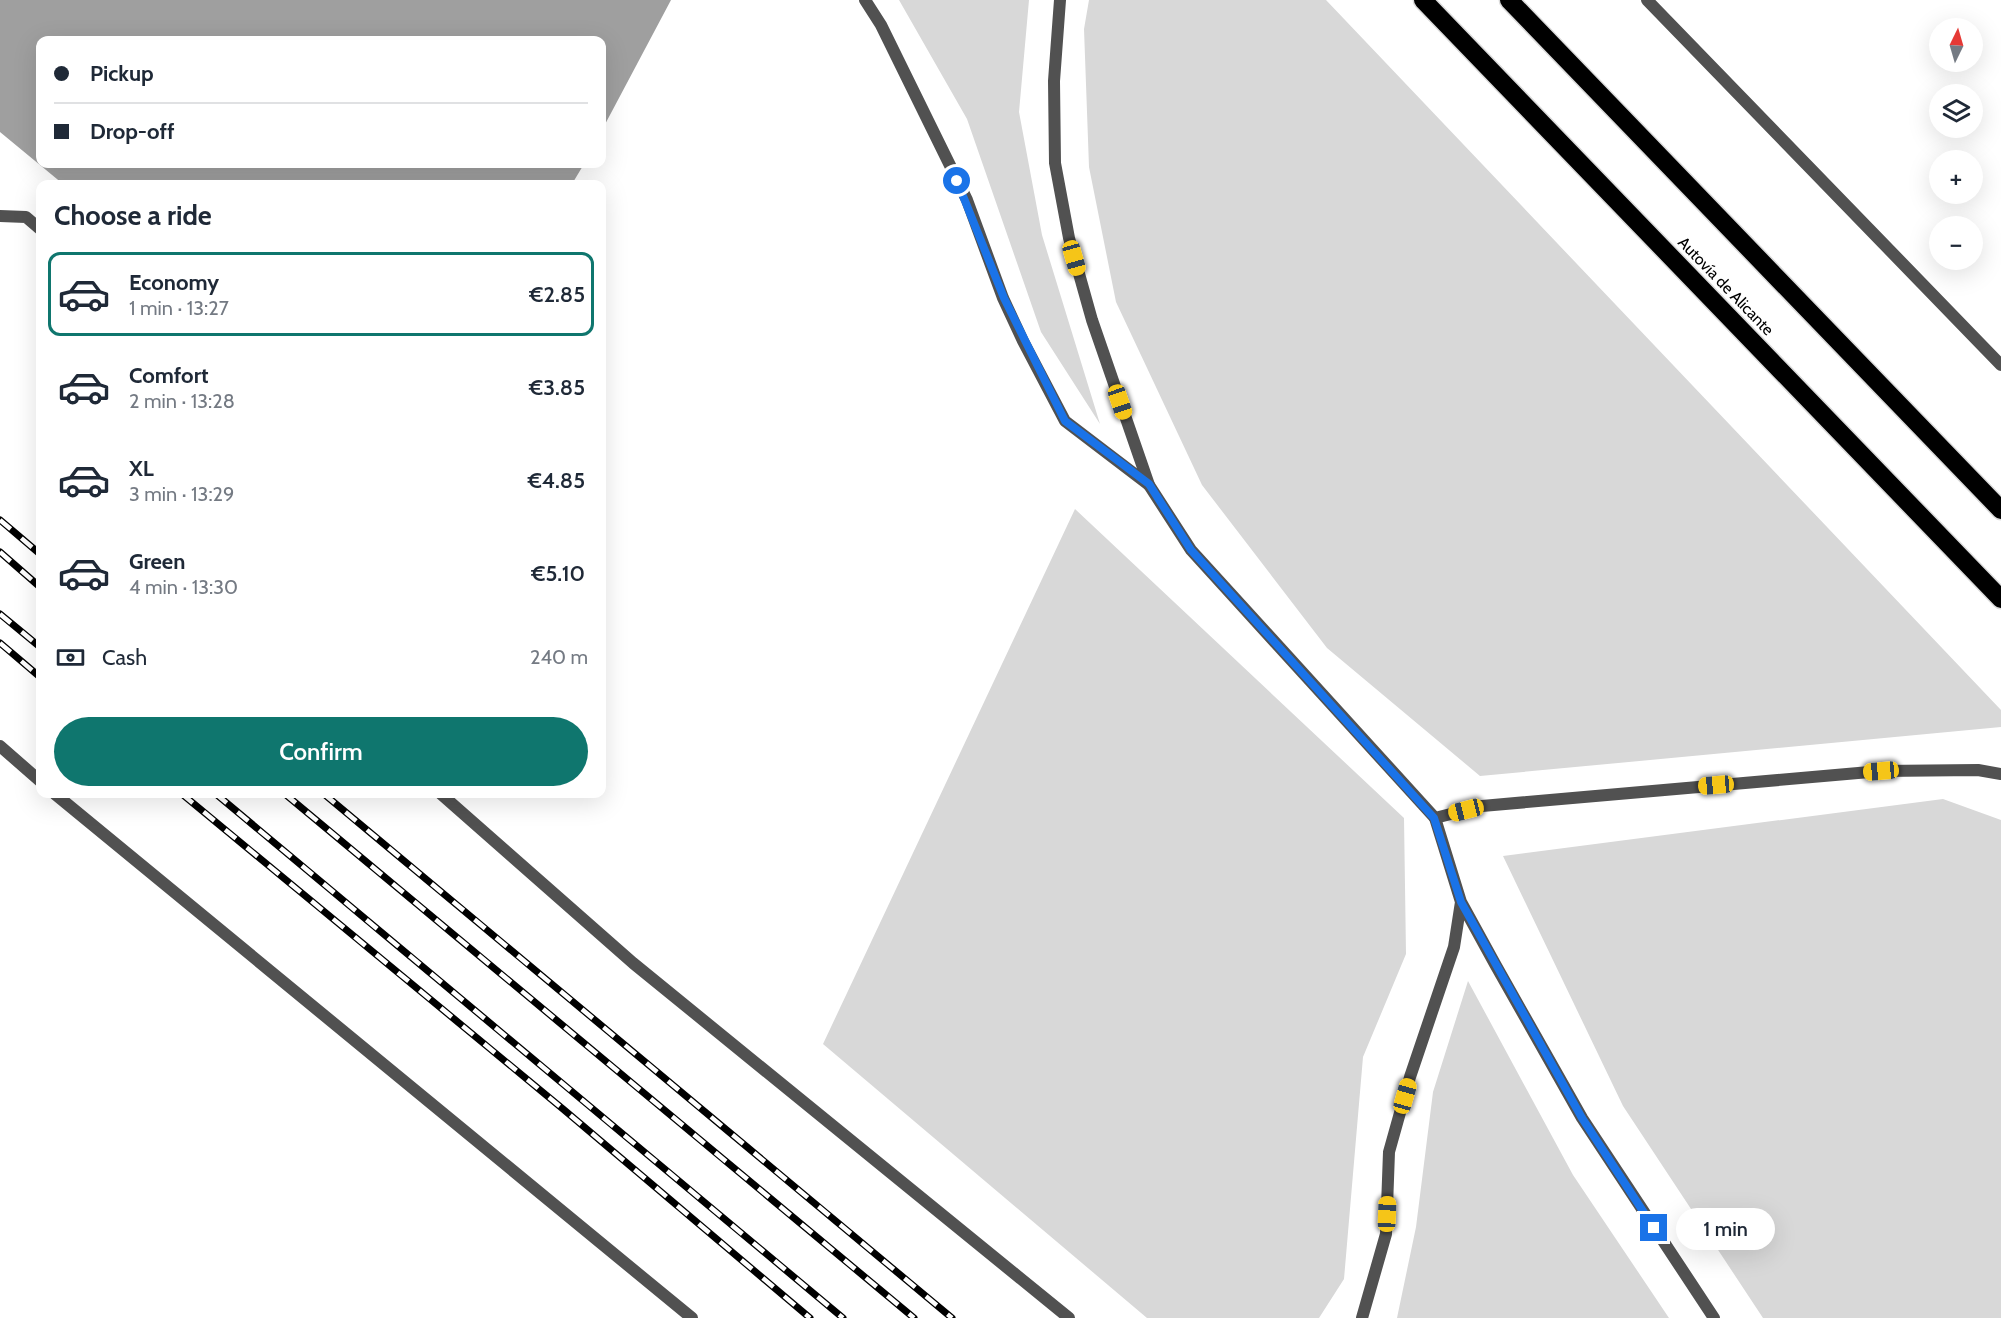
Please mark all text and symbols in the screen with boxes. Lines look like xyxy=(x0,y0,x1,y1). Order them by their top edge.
north arrow xyxy=(1929,18,1983,72)
map controls xyxy=(1929,18,1983,270)
text: Pickup xyxy=(90,60,154,87)
button: layers xyxy=(1929,84,1983,138)
text: Drop-off xyxy=(90,118,174,145)
button: + xyxy=(1929,150,1983,204)
route start xyxy=(943,167,970,194)
text: Choose a ride xyxy=(54,199,212,232)
button: − xyxy=(1929,216,1983,270)
street label: Autovía de Alicante xyxy=(1674,233,1778,339)
car xyxy=(1060,238,1088,278)
icon: car xyxy=(57,267,111,321)
text: Economy xyxy=(129,269,219,296)
text: €2.85 xyxy=(529,281,585,308)
text: 1 min · 13:27 xyxy=(129,296,229,320)
icon: car xyxy=(57,360,111,414)
text: Comfort xyxy=(129,362,208,389)
text: €3.85 xyxy=(529,374,585,401)
car xyxy=(1106,382,1134,422)
text: 2 min · 13:28 xyxy=(129,389,235,413)
icon: car xyxy=(57,453,111,507)
text: XL xyxy=(129,455,154,482)
text: €4.85 xyxy=(528,467,585,494)
text: 3 min · 13:29 xyxy=(129,482,234,506)
icon: car xyxy=(57,546,111,600)
text: Green xyxy=(129,548,185,575)
text: €5.10 xyxy=(531,560,585,587)
text: 4 min · 13:30 xyxy=(129,575,238,599)
icon: cash xyxy=(54,641,87,674)
text: Cash xyxy=(102,644,147,671)
text: 240 m xyxy=(530,645,588,669)
button: Confirm xyxy=(54,717,588,786)
car xyxy=(1862,760,1900,782)
car xyxy=(1697,774,1735,796)
car xyxy=(1446,797,1486,823)
car xyxy=(1391,1076,1419,1116)
car xyxy=(1377,1196,1397,1232)
callout: 1 min xyxy=(1675,1207,1774,1249)
route end xyxy=(1640,1214,1667,1241)
text: 1 min xyxy=(1703,1217,1748,1241)

